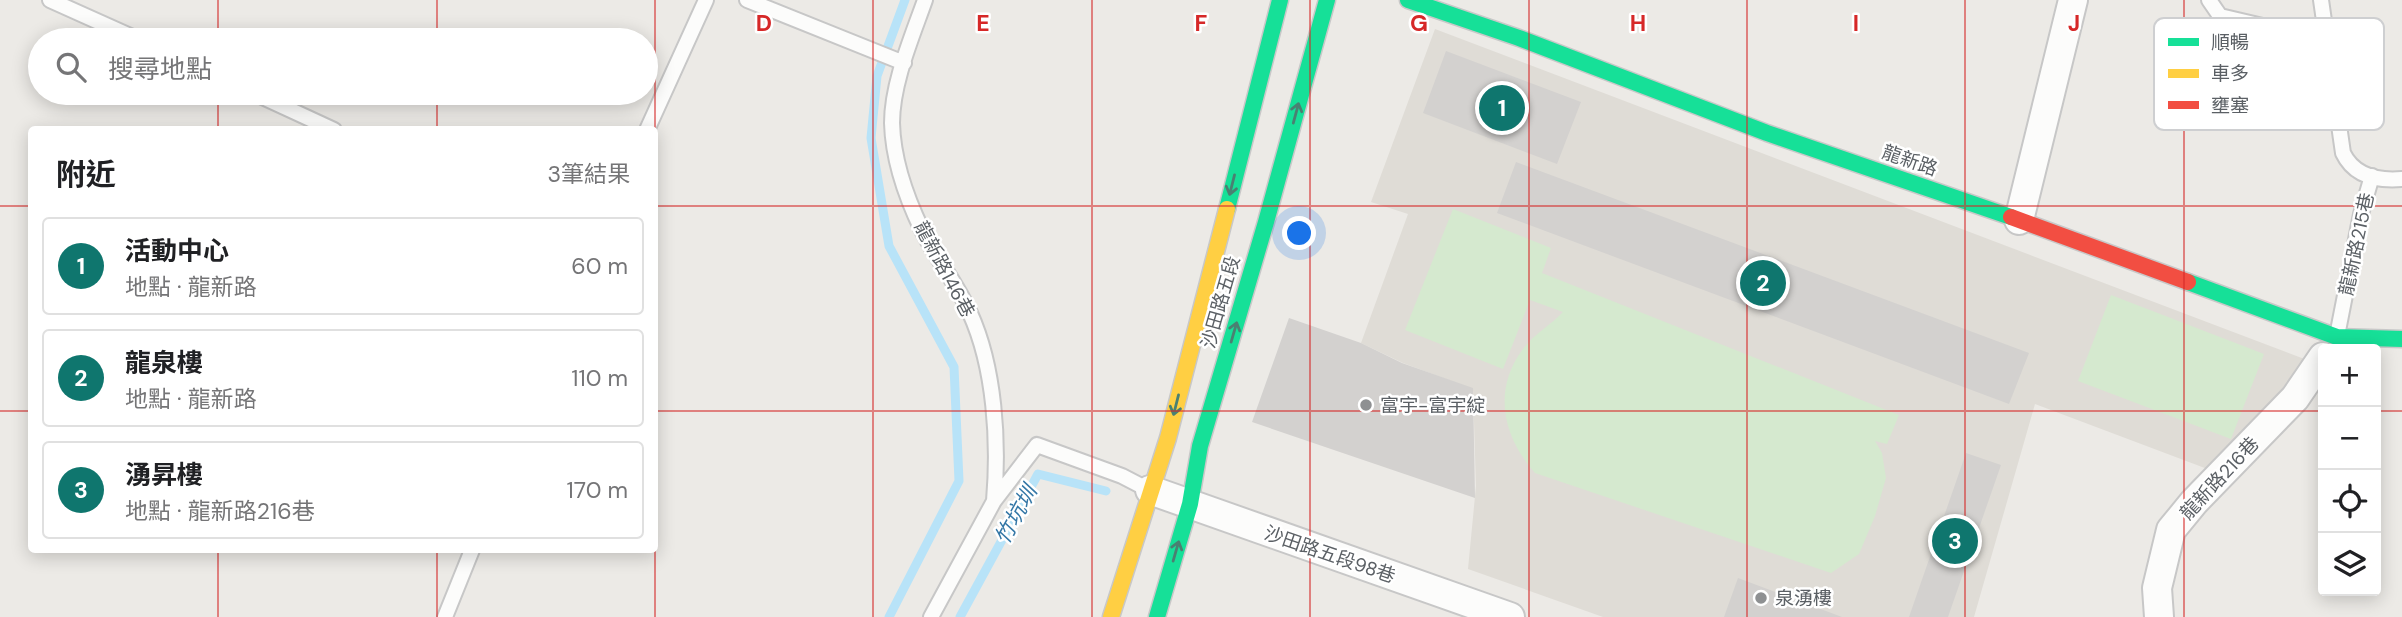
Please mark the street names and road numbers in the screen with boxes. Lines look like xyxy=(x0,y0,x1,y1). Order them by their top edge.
street label: 龍新路 xyxy=(1879,139,1941,182)
street label: 龍新路215巷 xyxy=(2333,190,2380,298)
street label: 龍新路146巷 xyxy=(909,217,980,322)
street label: 沙田路五段 xyxy=(1195,253,1246,351)
street label: 龍新路216巷 xyxy=(2174,431,2264,525)
street label: 沙田路五段98巷 xyxy=(1261,520,1399,589)

